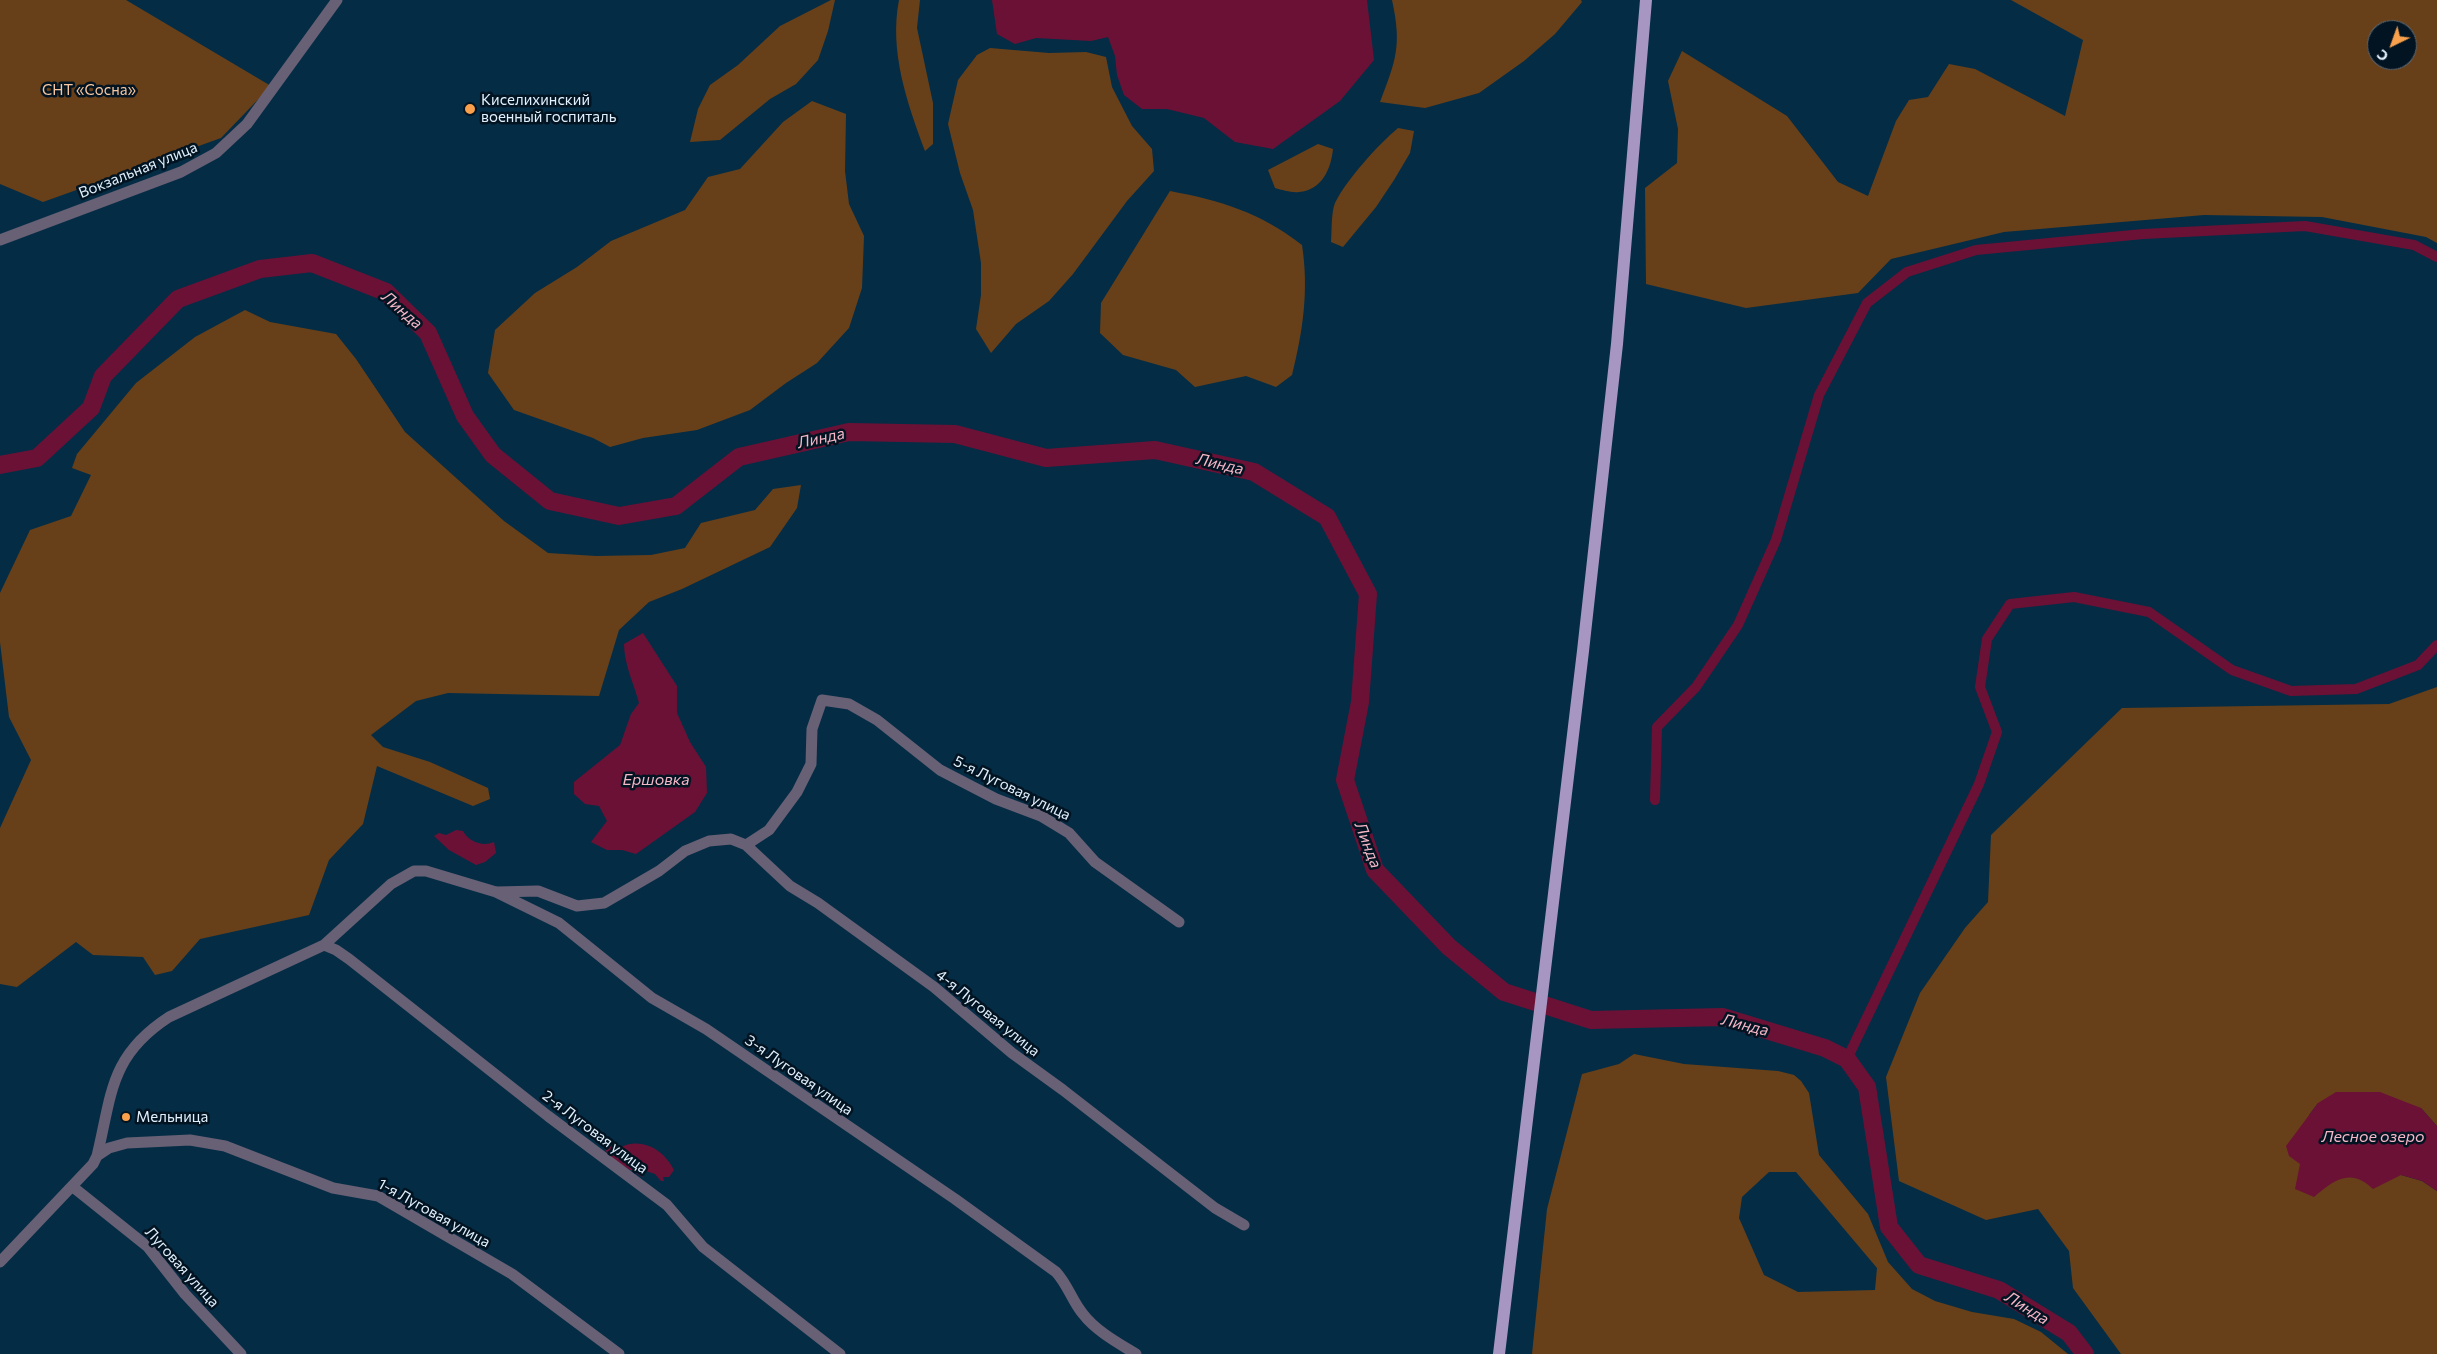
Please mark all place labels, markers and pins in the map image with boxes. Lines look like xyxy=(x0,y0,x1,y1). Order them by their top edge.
place label: Киселихинский военный госпиталь xyxy=(481,91,616,126)
marker: Киселихинский военный госпиталь xyxy=(463,102,477,116)
place label: Мельница xyxy=(136,1108,208,1126)
marker: Мельница xyxy=(120,1111,132,1123)

